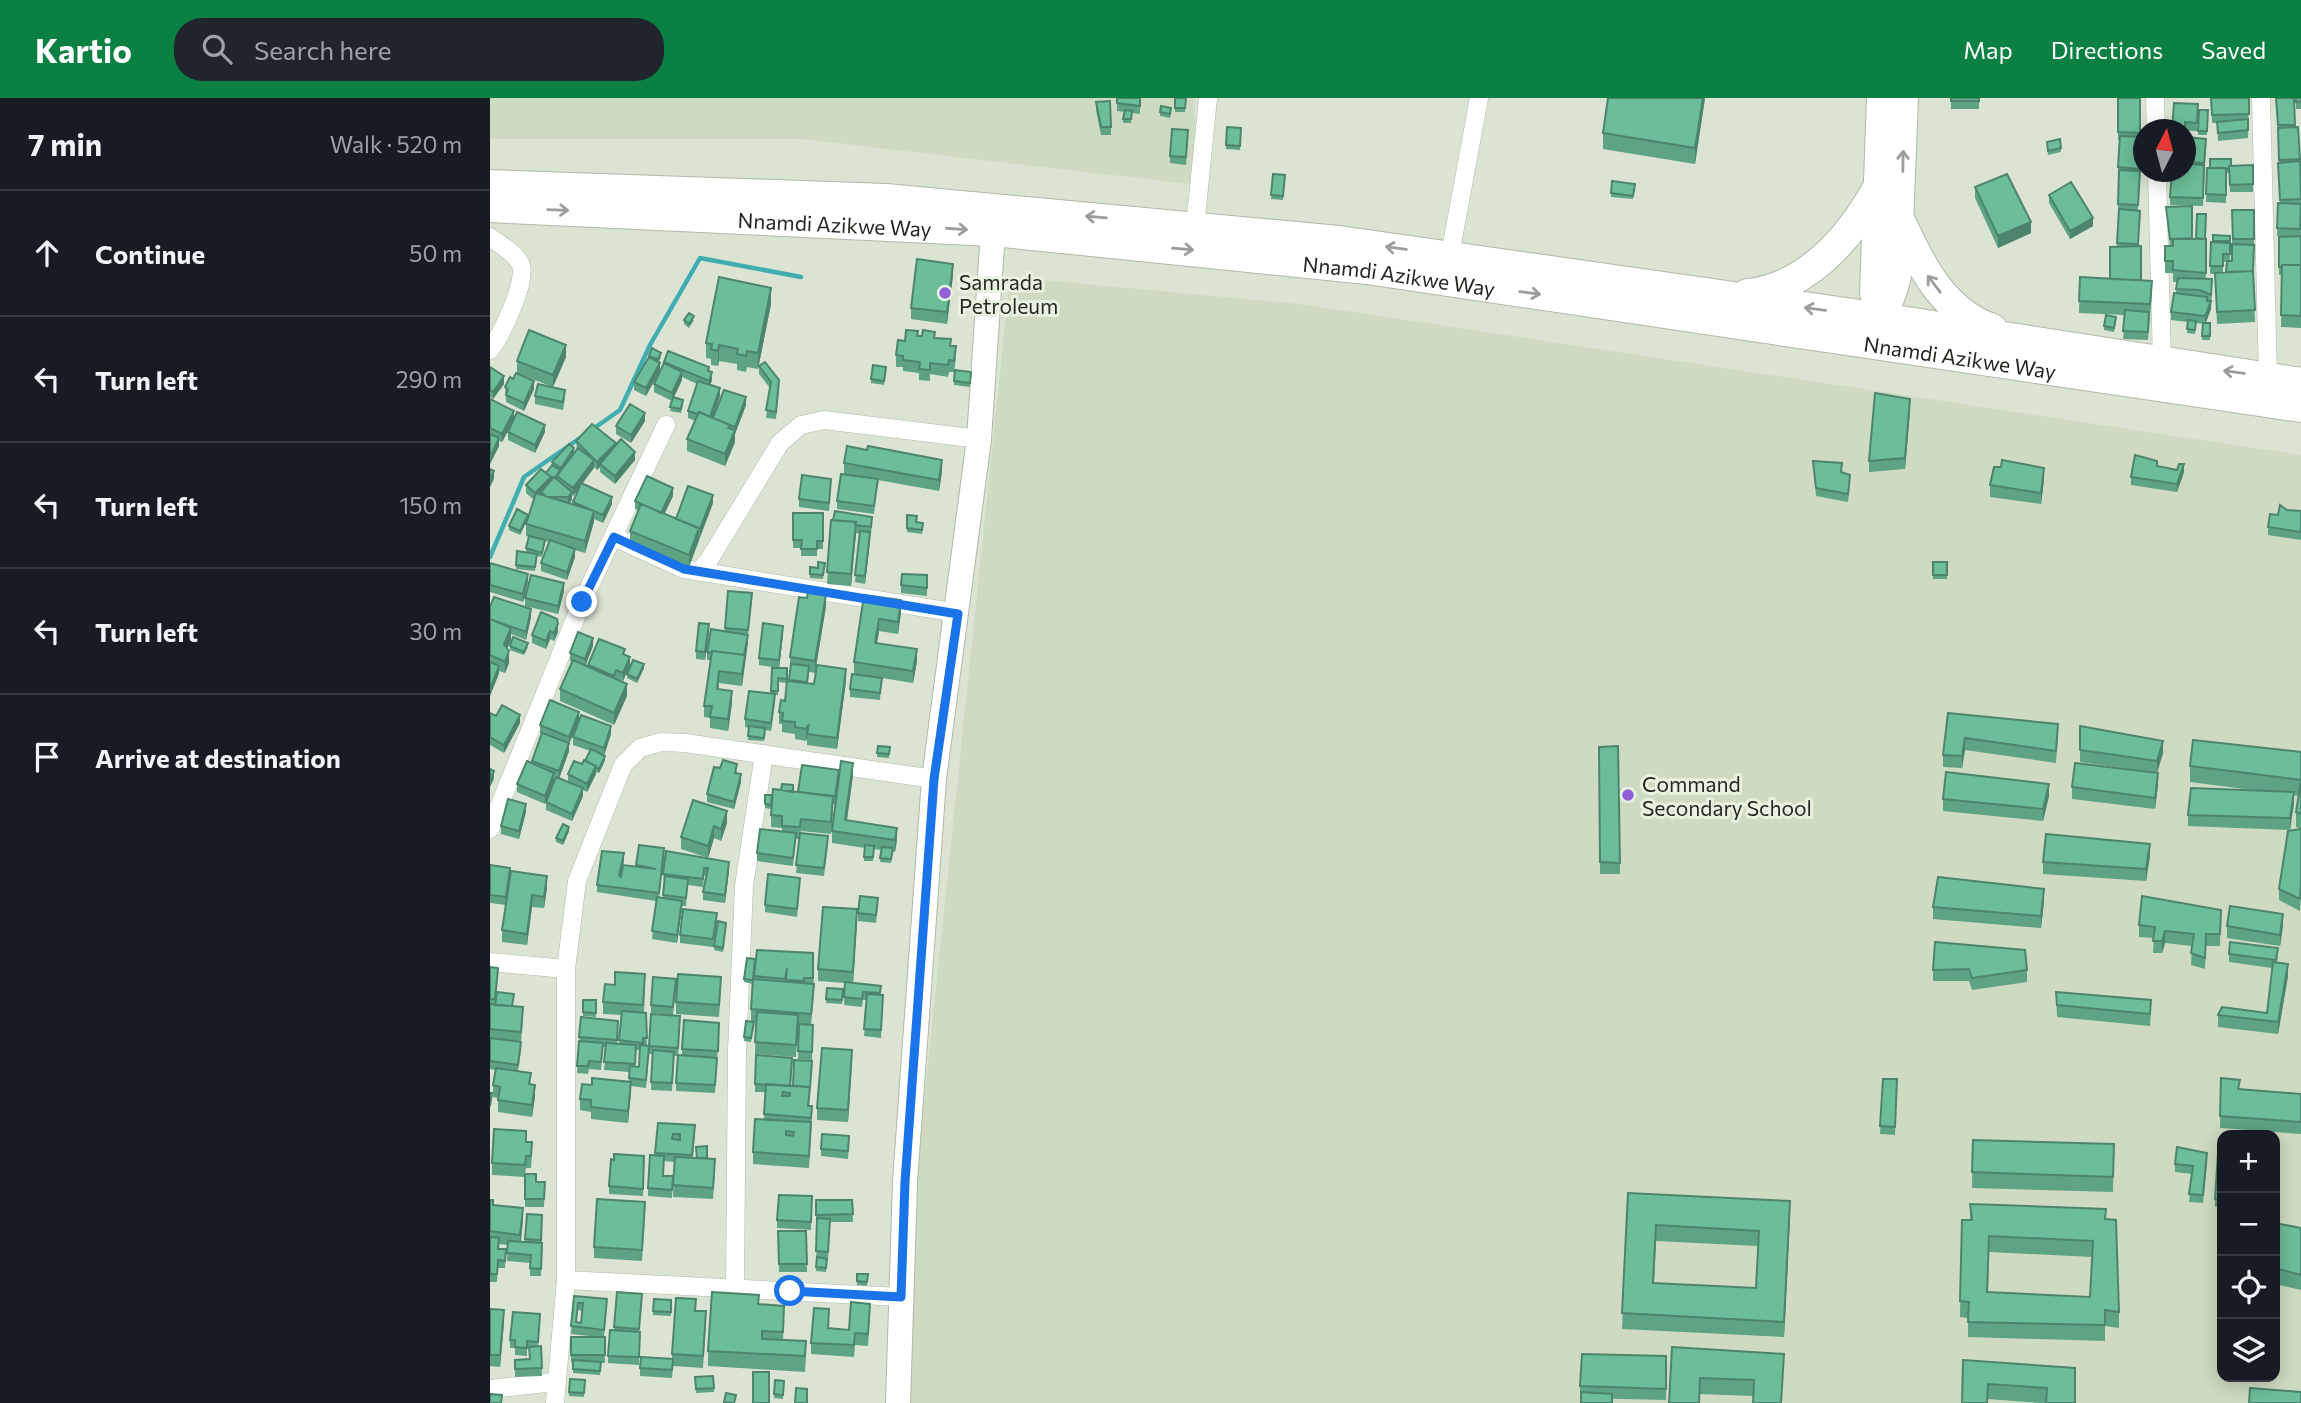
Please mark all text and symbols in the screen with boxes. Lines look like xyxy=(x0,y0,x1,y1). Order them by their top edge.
search box xyxy=(174,18,664,81)
text: Kartio xyxy=(35,29,132,70)
icon: search xyxy=(198,30,236,68)
text: Search here xyxy=(254,34,391,65)
text: Map xyxy=(1963,35,2013,64)
text: Directions xyxy=(2051,35,2163,64)
text: Saved xyxy=(2201,35,2266,64)
north arrow xyxy=(2133,119,2196,182)
text: 7 min xyxy=(28,125,102,162)
text: Walk · 520 m xyxy=(330,130,462,158)
one-way arrow xyxy=(1897,150,1910,173)
one-way arrow xyxy=(546,203,569,216)
street label: Nnamdi Azikwe Way xyxy=(737,206,932,241)
one-way arrow xyxy=(1086,210,1108,223)
one-way arrow xyxy=(945,222,968,235)
icon: ahead xyxy=(28,234,66,272)
text: Continue xyxy=(95,238,205,269)
text: 50 m xyxy=(409,239,462,267)
one-way arrow xyxy=(1385,242,1408,255)
one-way arrow xyxy=(1171,243,1194,256)
street label: Nnamdi Azikwe Way xyxy=(1302,250,1497,300)
place label: Samrada Petroleum xyxy=(959,269,1058,318)
one-way arrow xyxy=(1926,275,1941,294)
marker: Samrada Petroleum xyxy=(937,285,953,301)
one-way arrow xyxy=(1519,286,1541,299)
one-way arrow xyxy=(1804,302,1827,315)
street label: Nnamdi Azikwe Way xyxy=(1862,330,2058,383)
icon: left xyxy=(28,360,66,398)
text: Turn left xyxy=(95,364,198,395)
text: 290 m xyxy=(396,365,462,393)
one-way arrow xyxy=(2223,366,2245,379)
icon: left xyxy=(28,486,66,524)
text: Turn left xyxy=(95,490,198,521)
text: 150 m xyxy=(399,491,462,519)
route end xyxy=(566,586,597,617)
icon: left xyxy=(28,612,66,650)
text: Turn left xyxy=(95,616,198,647)
text: 30 m xyxy=(409,617,462,645)
icon: arrive xyxy=(28,738,66,776)
text: Arrive at destination xyxy=(95,742,341,773)
place label: Command Secondary School xyxy=(1642,771,1812,820)
marker: Command Secondary School xyxy=(1620,787,1636,803)
map controls xyxy=(2217,1130,2280,1382)
button: + xyxy=(2217,1130,2280,1193)
button: − xyxy=(2217,1193,2280,1256)
button: locate xyxy=(2217,1256,2280,1319)
route start xyxy=(774,1275,805,1306)
button: layers xyxy=(2217,1319,2280,1382)

